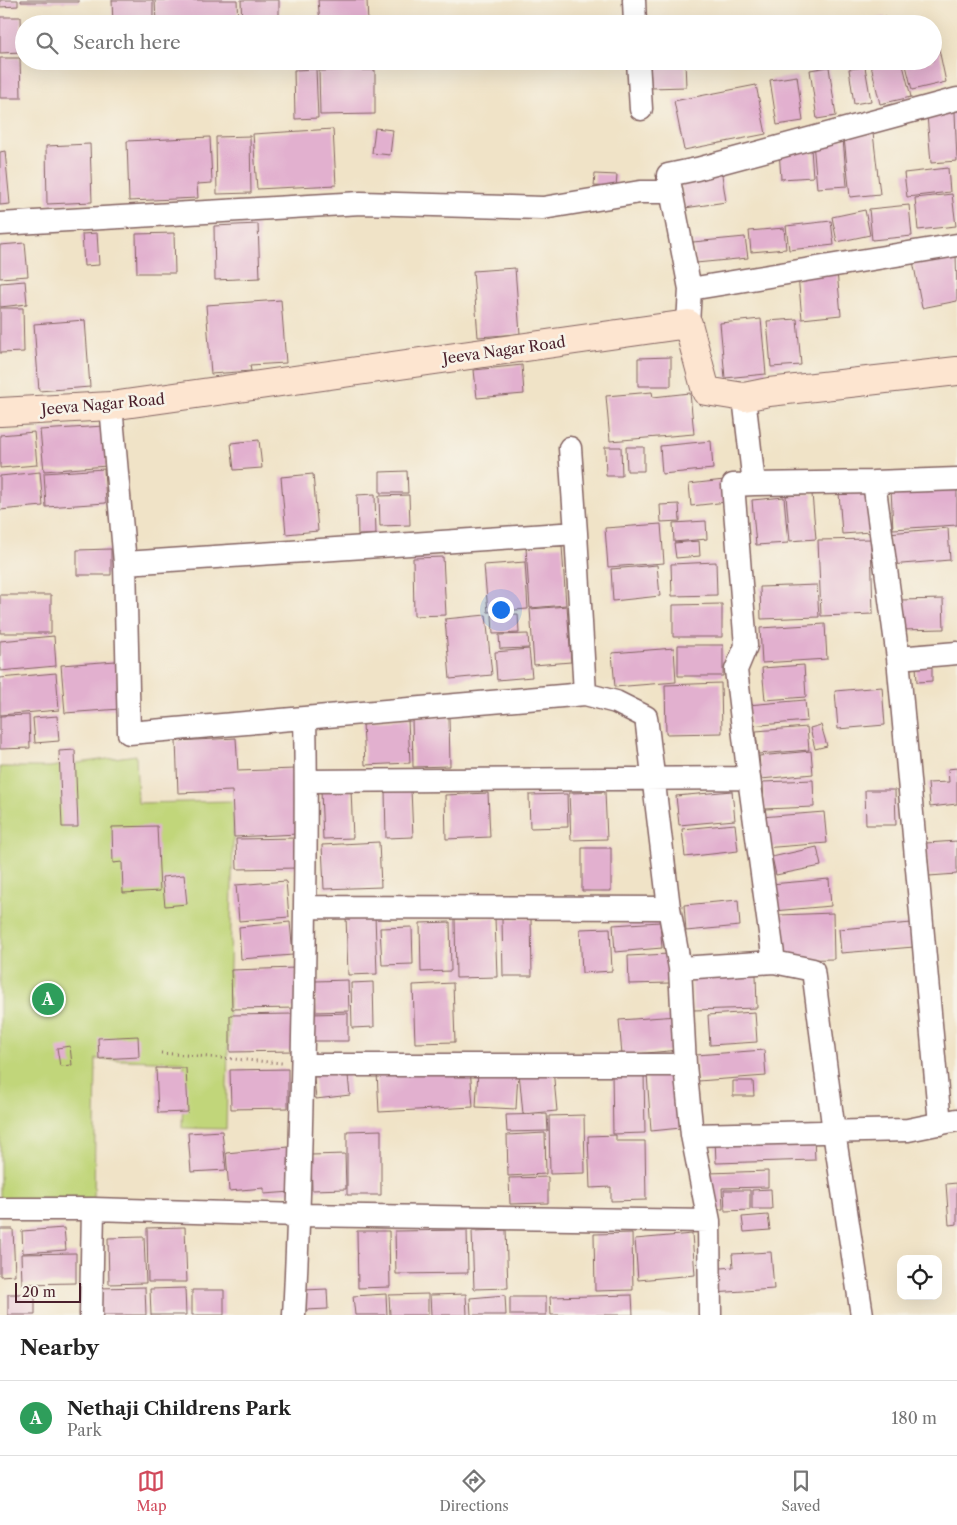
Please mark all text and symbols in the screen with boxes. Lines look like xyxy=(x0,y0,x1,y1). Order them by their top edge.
search box xyxy=(15,15,942,70)
icon: search xyxy=(33,29,61,57)
text: Search here xyxy=(73,31,181,54)
street label: Jeeva Nagar Road xyxy=(439,332,567,368)
street label: Jeeva Nagar Road xyxy=(38,389,166,419)
your location xyxy=(488,597,514,623)
pin: A xyxy=(32,980,64,1018)
map controls xyxy=(897,1255,942,1300)
button: locate xyxy=(897,1255,942,1300)
scale bar xyxy=(15,1280,81,1303)
text: 20 m xyxy=(22,1283,56,1301)
text: Nearby xyxy=(20,1335,99,1360)
text: Nethaji Childrens Park xyxy=(67,1397,291,1420)
text: A xyxy=(30,1408,42,1428)
text: 180 m xyxy=(891,1408,937,1428)
text: Park xyxy=(67,1420,102,1440)
tab: Map xyxy=(136,1467,167,1515)
tab: Directions xyxy=(439,1467,509,1515)
tab: Saved xyxy=(782,1467,820,1515)

